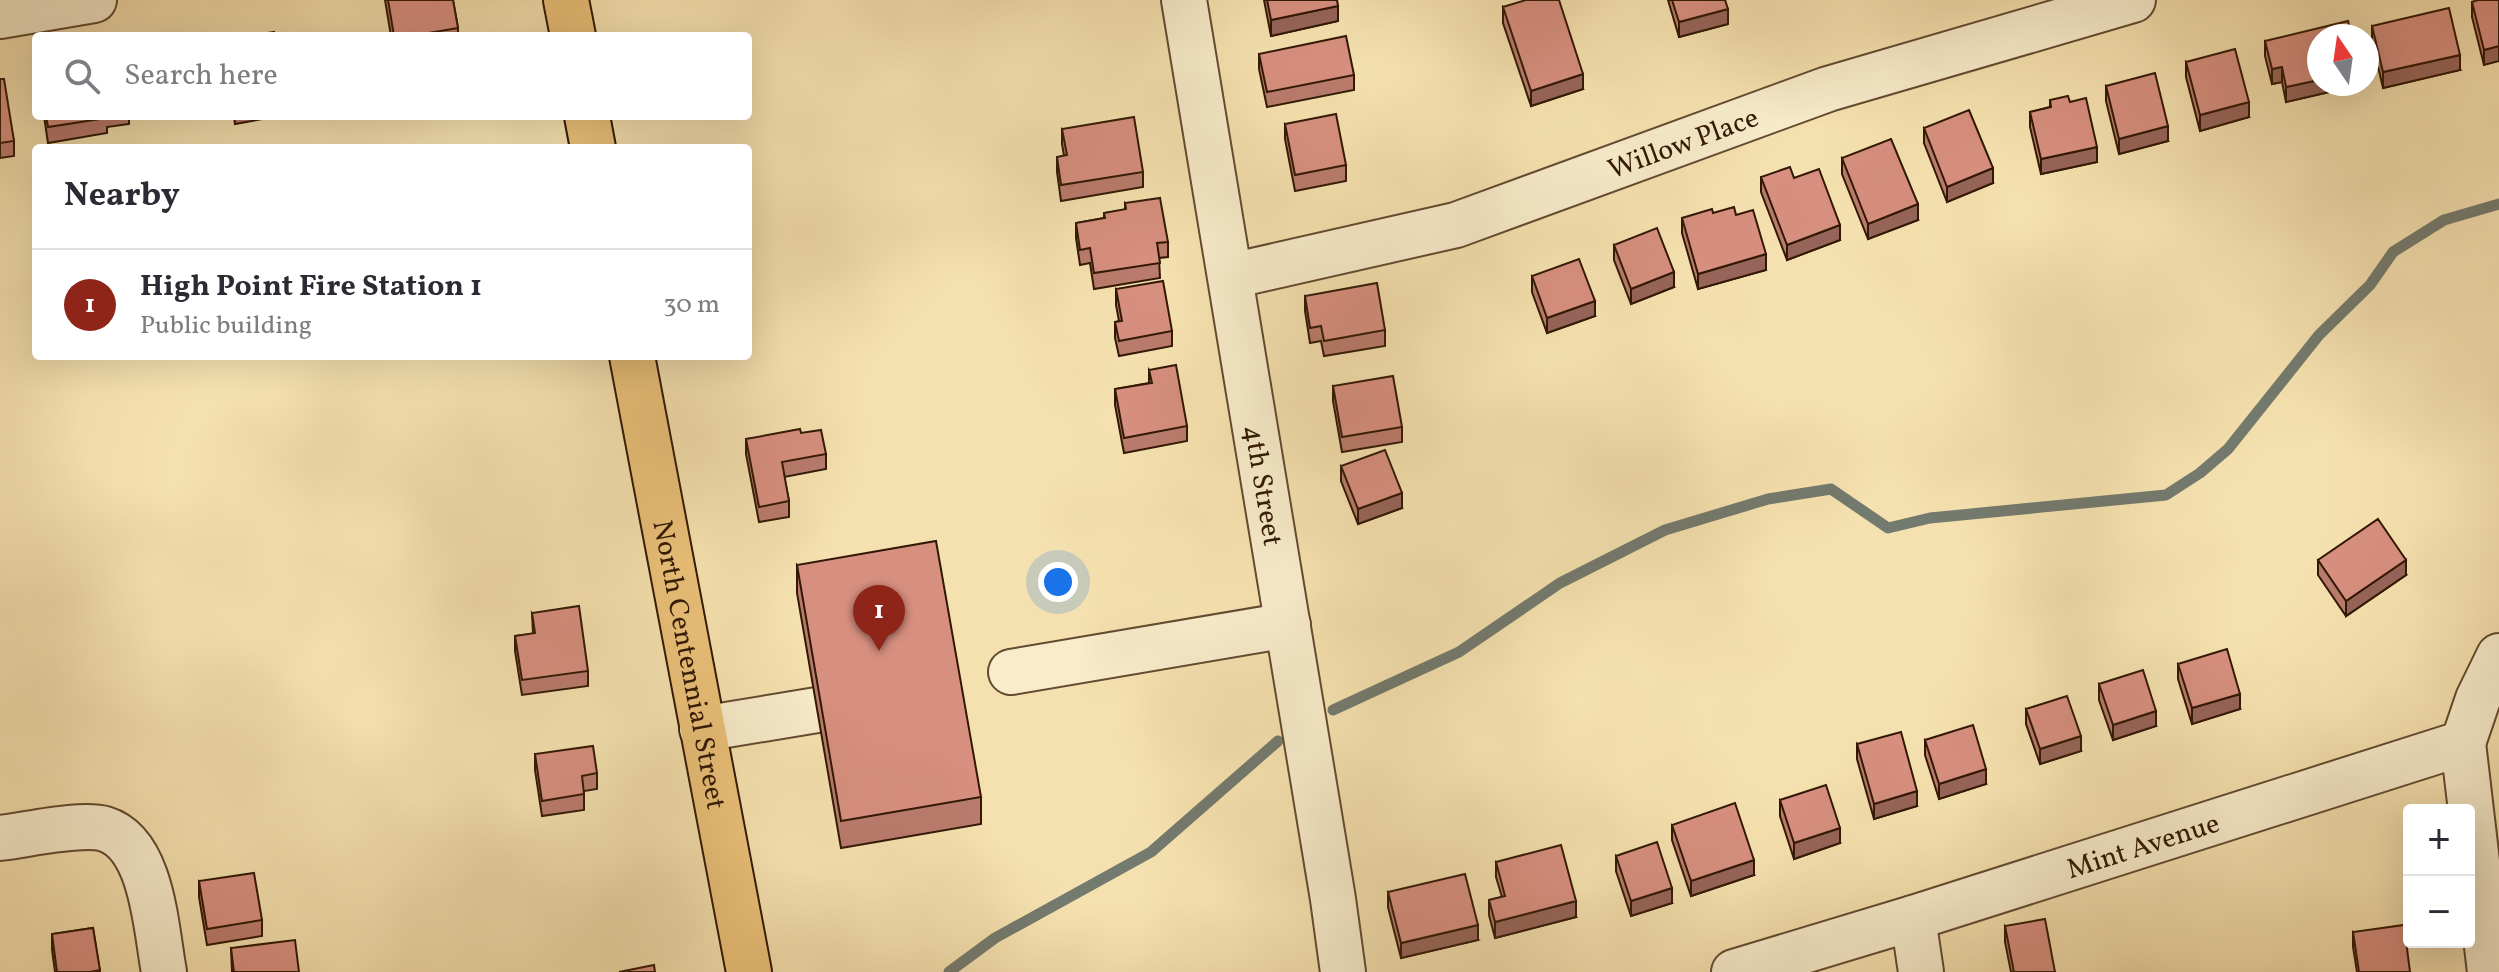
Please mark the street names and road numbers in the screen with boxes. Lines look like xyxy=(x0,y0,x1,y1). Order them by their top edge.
street label: Willow Place xyxy=(1603,99,1764,190)
street label: 4th Street xyxy=(1233,422,1291,549)
street label: North Centennial Street xyxy=(642,517,735,813)
street label: Mint Avenue xyxy=(2062,805,2225,890)

